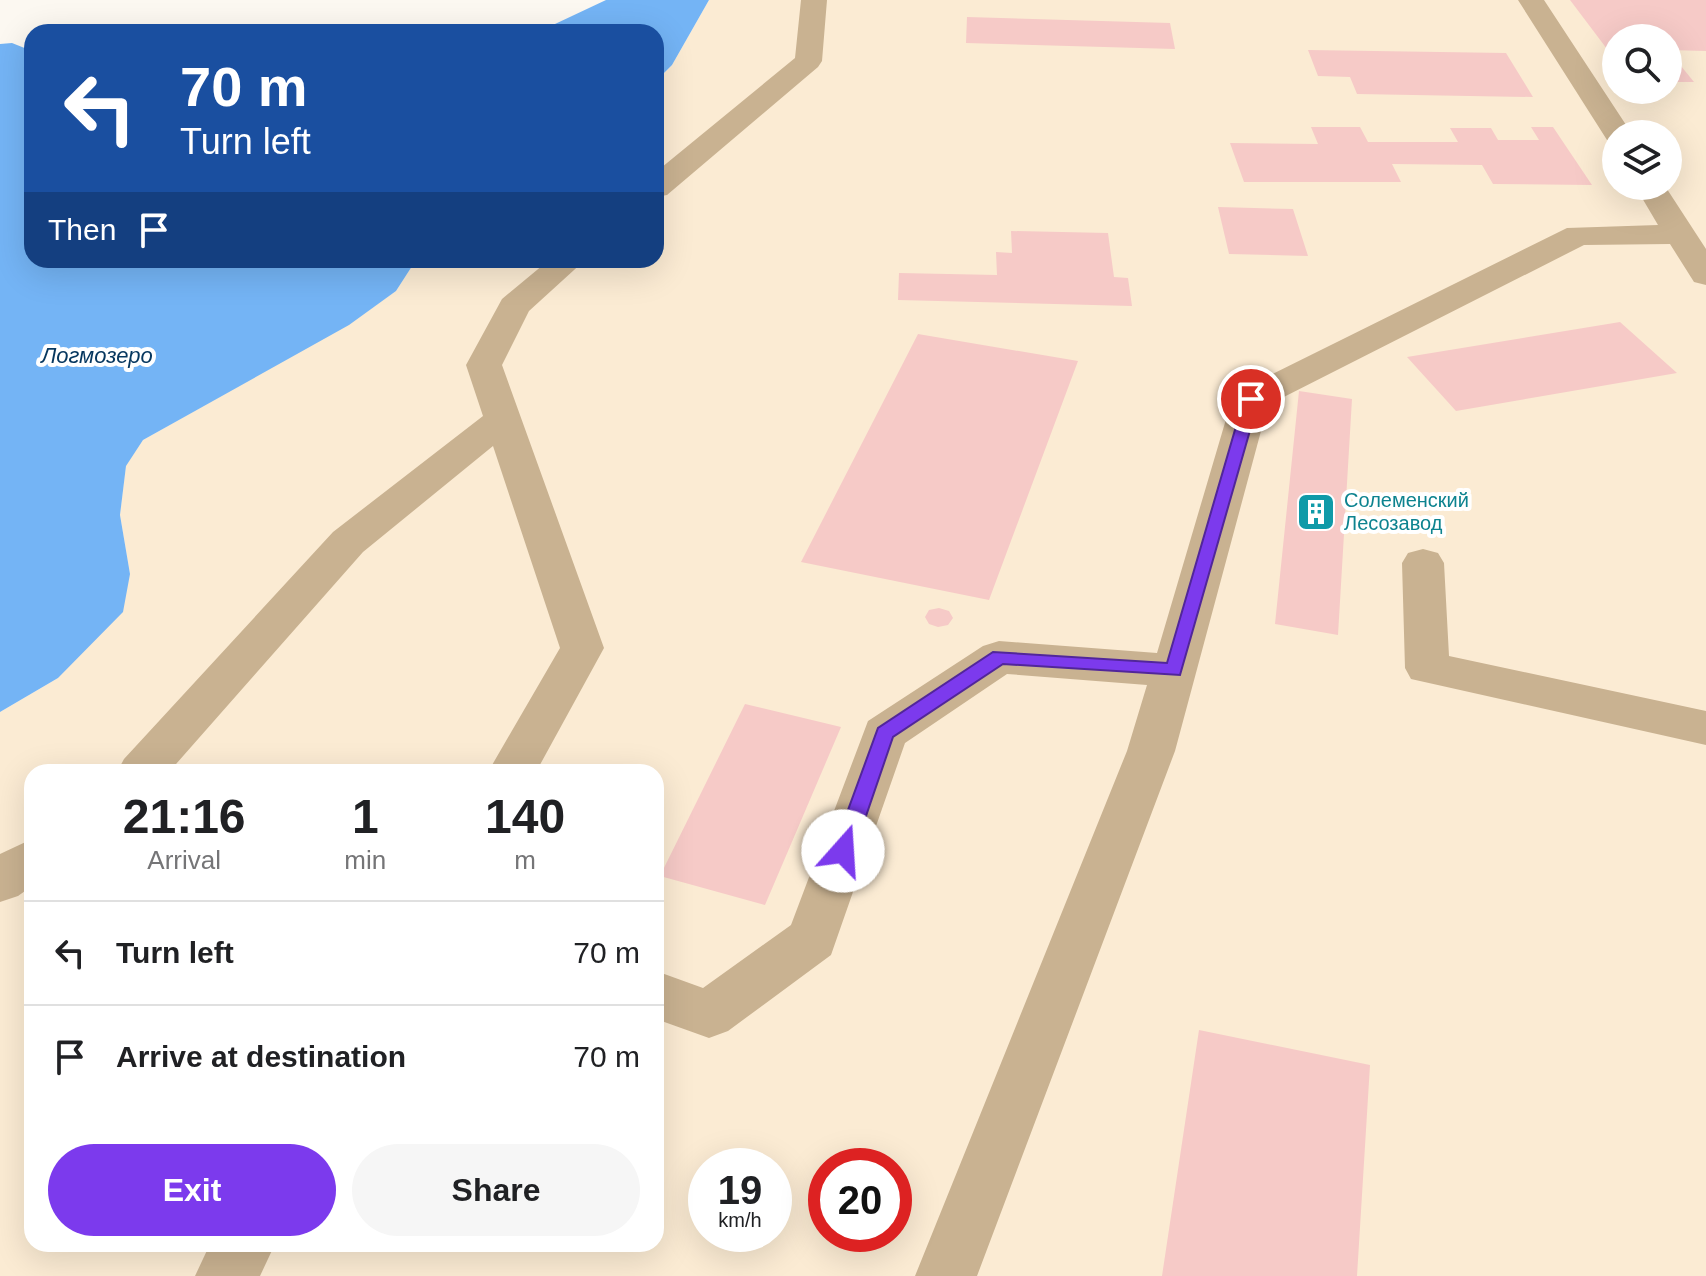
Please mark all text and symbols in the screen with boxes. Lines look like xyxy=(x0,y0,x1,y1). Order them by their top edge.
map controls xyxy=(1602,24,1682,200)
button: search xyxy=(1602,24,1682,104)
text: 70 m xyxy=(180,55,308,118)
icon: left xyxy=(48,56,152,160)
button: layers xyxy=(1602,120,1682,200)
text: Turn left xyxy=(180,121,311,162)
icon: arrive xyxy=(132,208,176,252)
text: Then xyxy=(48,213,116,246)
water label: Логмозеро xyxy=(39,343,153,368)
pin xyxy=(1217,365,1285,433)
icon: arrive xyxy=(1229,377,1273,421)
place label: Солеменский Лесозавод xyxy=(1344,489,1469,534)
building icon: Солеменский Лесозавод xyxy=(1295,491,1337,533)
text: 21:16 xyxy=(123,790,246,843)
text: 1 xyxy=(352,790,379,843)
text: 140 xyxy=(485,790,565,843)
position arrow xyxy=(801,809,885,893)
text: Arrival xyxy=(147,845,221,875)
text: min xyxy=(344,845,386,875)
text: m xyxy=(514,845,536,875)
icon: left xyxy=(48,931,92,975)
text: Turn left xyxy=(116,936,234,969)
text: 70 m xyxy=(573,936,640,969)
icon: arrive xyxy=(48,1035,92,1079)
text: Arrive at destination xyxy=(116,1040,406,1073)
text: 70 m xyxy=(573,1040,640,1073)
button: Exit xyxy=(48,1144,336,1236)
button: Share xyxy=(352,1144,640,1236)
speed limit sign: 20 xyxy=(808,1148,912,1252)
text: 19 xyxy=(718,1168,762,1212)
text: km/h xyxy=(718,1209,762,1231)

